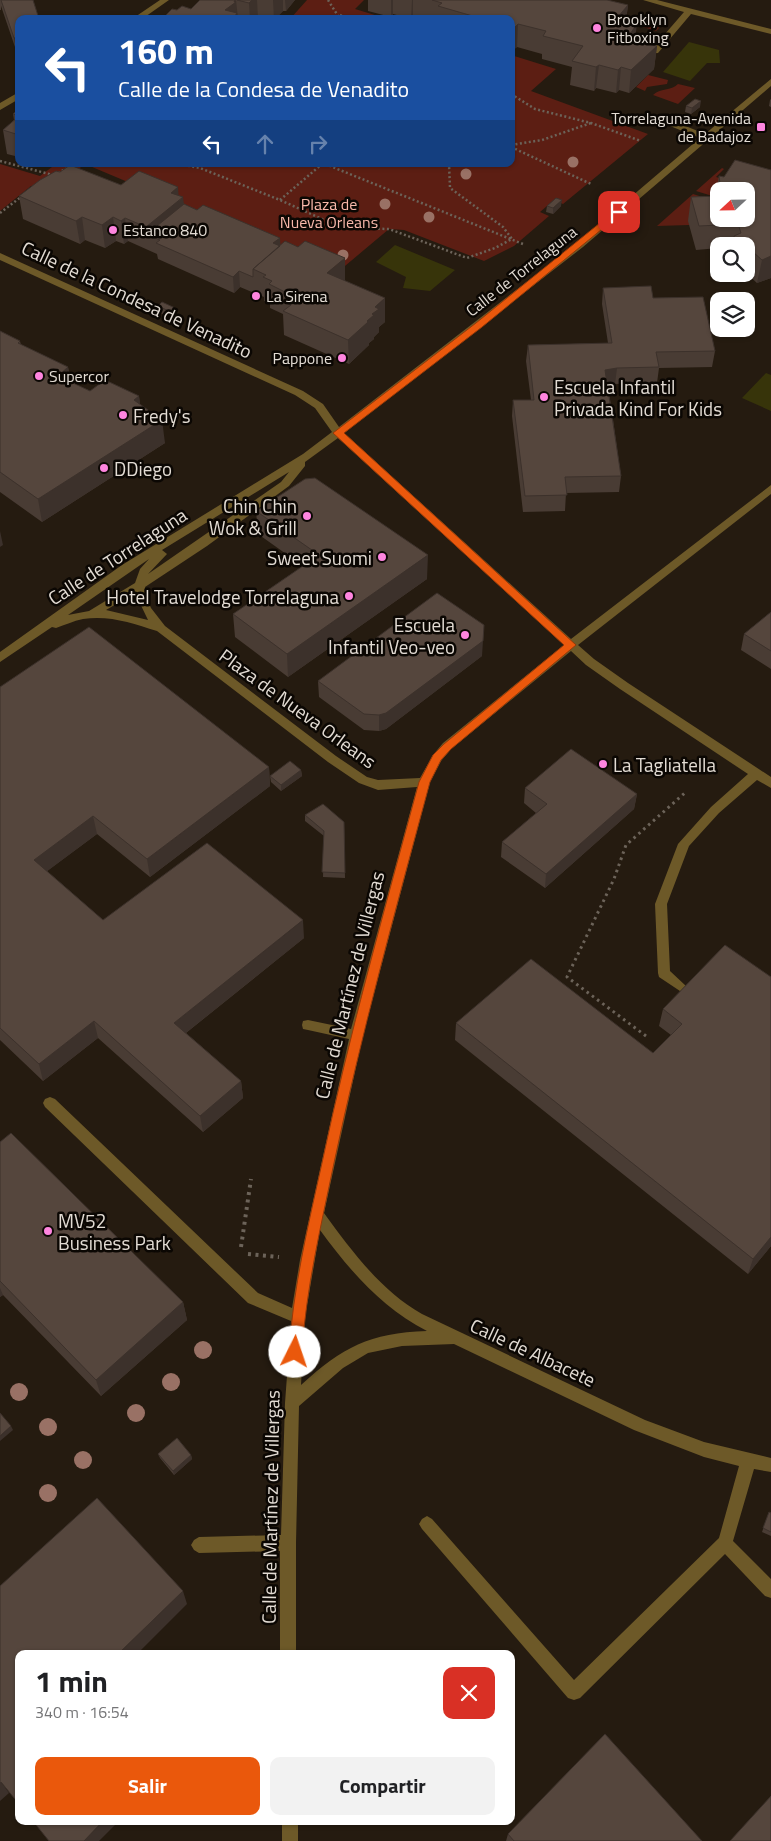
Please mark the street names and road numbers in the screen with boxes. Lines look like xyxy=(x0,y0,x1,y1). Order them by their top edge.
street label: Calle de Torrelaguna xyxy=(460,220,582,322)
street label: Calle de la Condesa de Venadito xyxy=(17,233,257,365)
street label: Calle de Torrelaguna xyxy=(42,500,193,612)
street label: Plaza de Nueva Orleans xyxy=(213,641,383,775)
street label: Calle de Martínez de Villergas xyxy=(307,868,391,1102)
street label: Calle de Albacete xyxy=(465,1310,601,1394)
street label: Calle de Martínez de Villergas xyxy=(253,1390,287,1624)

